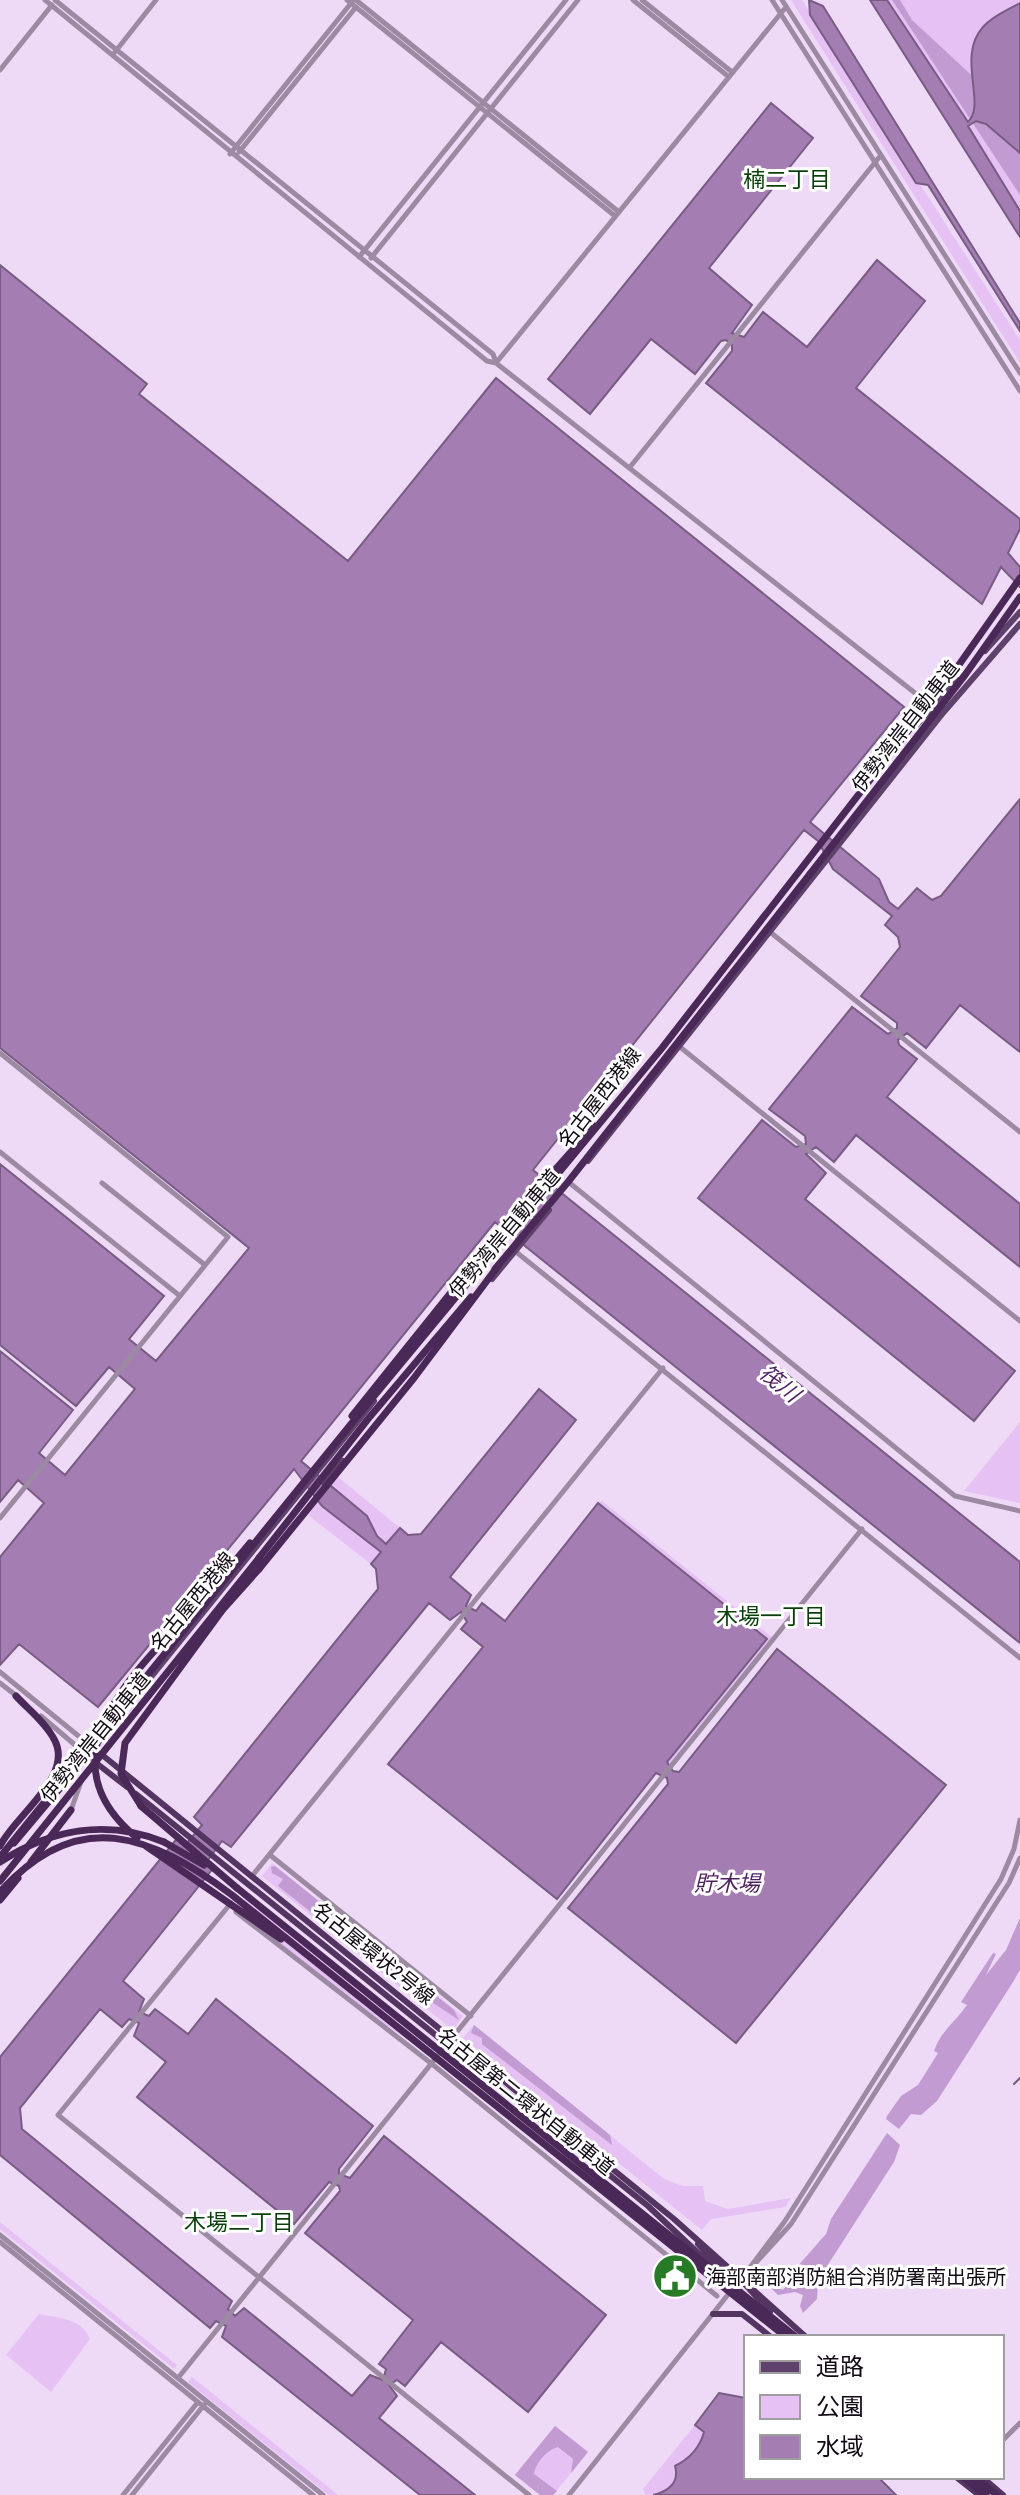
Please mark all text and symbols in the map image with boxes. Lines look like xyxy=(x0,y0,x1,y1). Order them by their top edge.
district label: 楠二丁目 xyxy=(743,164,831,194)
street label: 伊勢湾岸自動車道 xyxy=(845,655,965,797)
street label: 名古屋西港線 xyxy=(551,1041,647,1153)
street label: 伊勢湾岸自動車道 xyxy=(442,1163,566,1303)
water label: 筏川 xyxy=(753,1357,808,1410)
street label: 名古屋西港線 xyxy=(144,1546,240,1656)
district label: 木場一丁目 xyxy=(716,1601,826,1631)
street label: 伊勢湾岸自動車道 xyxy=(34,1666,156,1808)
water label: 貯木場 xyxy=(694,1868,763,1898)
street label: 名古屋環状2号線 xyxy=(308,1896,440,2010)
street label: 名古屋第二環状自動車道 xyxy=(432,2021,620,2181)
district label: 木場二丁目 xyxy=(184,2207,294,2237)
public building icon: 海部南部消防組合消防署南出張所 xyxy=(651,2252,699,2300)
place label: 海部南部消防組合消防署南出張所 xyxy=(706,2263,1006,2290)
legend xyxy=(744,2335,1004,2479)
text: 道路 xyxy=(816,2350,864,2382)
text: 公園 xyxy=(816,2390,864,2422)
text: 水域 xyxy=(816,2430,864,2462)

